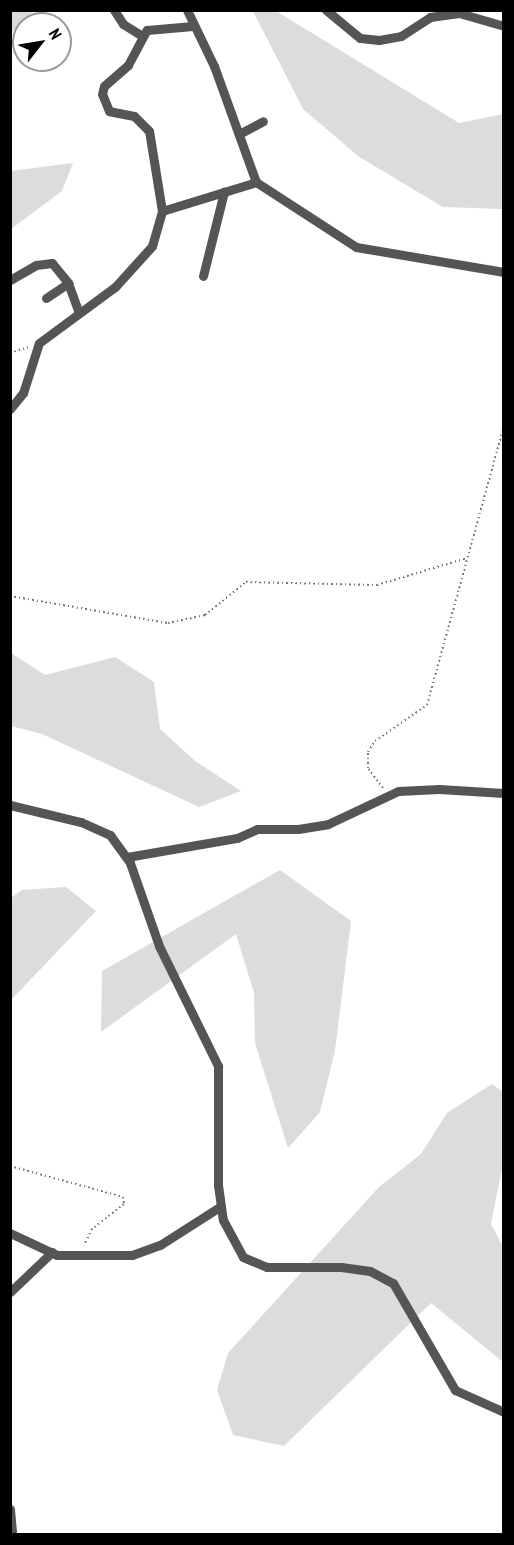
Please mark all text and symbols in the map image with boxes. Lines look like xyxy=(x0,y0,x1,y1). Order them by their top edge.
north arrow xyxy=(12,12,72,72)
text: N xyxy=(45,25,67,43)

